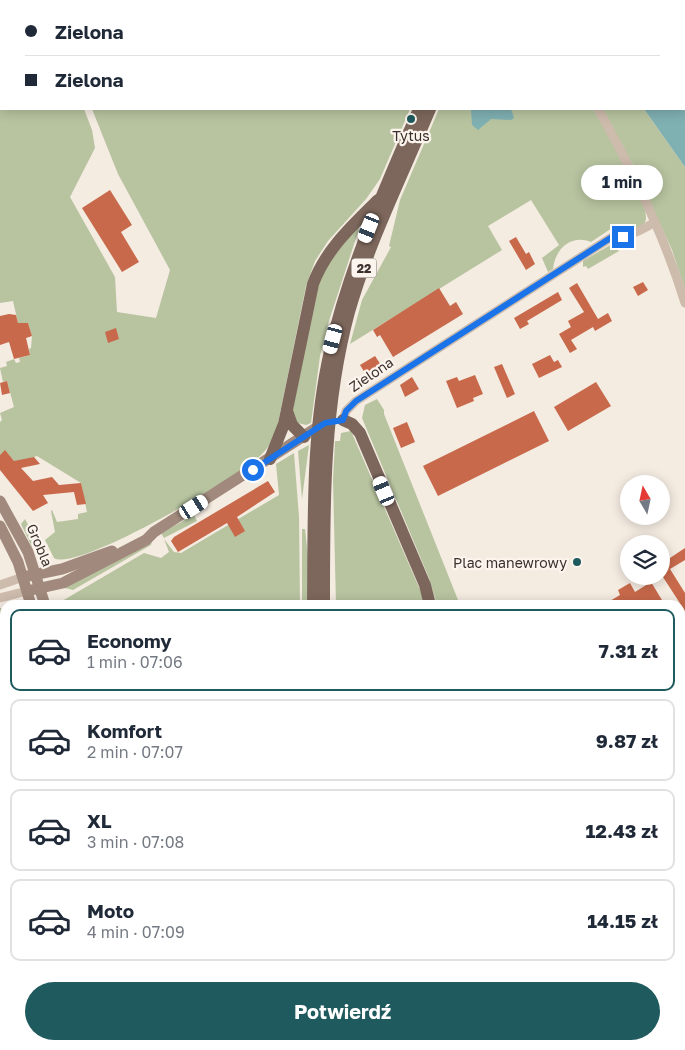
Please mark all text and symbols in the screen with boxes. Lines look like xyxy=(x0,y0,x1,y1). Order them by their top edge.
text: Zielona xyxy=(55,20,124,43)
text: Zielona xyxy=(55,68,124,91)
marker: Tytus xyxy=(405,113,417,125)
place label: Tytus xyxy=(392,127,430,144)
callout: 1 min xyxy=(582,164,664,200)
text: 1 min xyxy=(602,172,642,192)
car xyxy=(356,211,381,245)
route end xyxy=(612,226,634,248)
road number: 22 xyxy=(352,258,376,278)
car xyxy=(321,323,344,355)
street label: Zielona xyxy=(346,353,396,395)
route start xyxy=(242,459,264,481)
car xyxy=(371,474,396,508)
north arrow xyxy=(620,475,670,525)
map controls xyxy=(620,475,670,585)
car xyxy=(177,493,210,521)
street label: Grobla xyxy=(23,521,57,569)
button: layers xyxy=(620,535,670,585)
place label: Plac manewrowy xyxy=(453,554,567,571)
marker: Plac manewrowy xyxy=(571,556,583,568)
icon: car xyxy=(27,628,72,673)
text: Economy xyxy=(87,629,172,652)
text: 7.31 zł xyxy=(599,639,658,662)
text: 1 min · 07:06 xyxy=(87,652,183,672)
icon: car xyxy=(27,718,72,763)
text: Komfort xyxy=(87,719,162,742)
text: 9.87 zł xyxy=(596,729,658,752)
text: 2 min · 07:07 xyxy=(87,742,183,762)
icon: car xyxy=(27,808,72,853)
text: XL xyxy=(87,809,112,832)
text: 12.43 zł xyxy=(586,819,658,842)
text: 3 min · 07:08 xyxy=(87,832,184,852)
icon: car xyxy=(27,898,72,943)
text: Moto xyxy=(87,899,134,922)
text: 14.15 zł xyxy=(587,909,658,932)
text: 4 min · 07:09 xyxy=(87,922,185,942)
button: Potwierdź xyxy=(25,982,660,1040)

